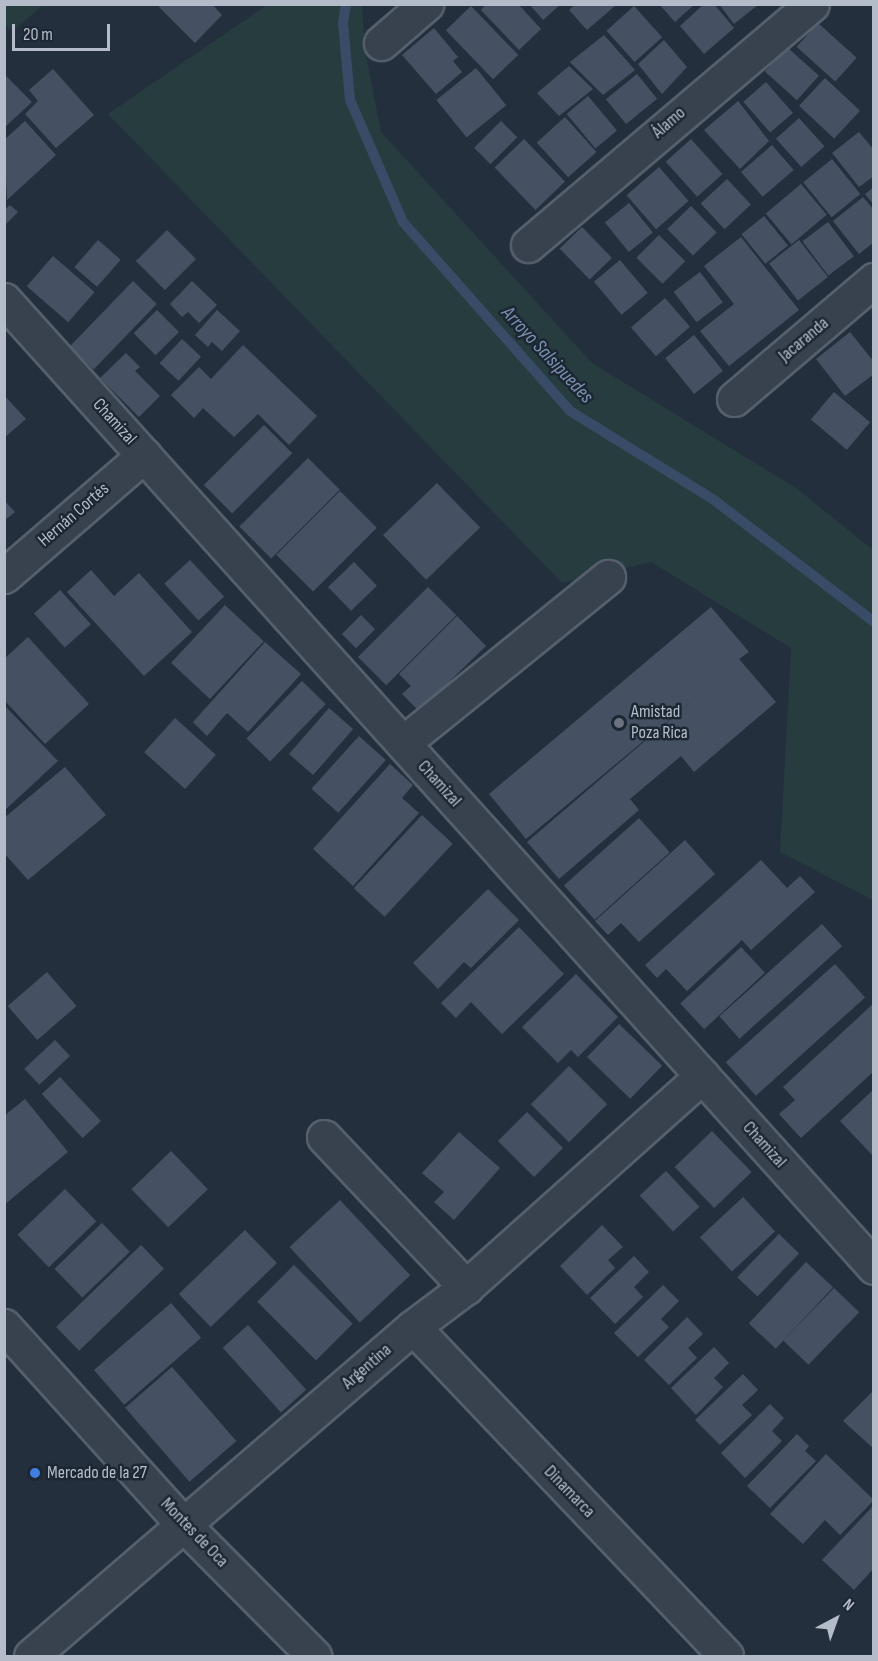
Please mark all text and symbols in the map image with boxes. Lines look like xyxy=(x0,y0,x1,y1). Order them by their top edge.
scale bar xyxy=(15,12,112,50)
text: 20 m xyxy=(23,24,53,45)
street label: Álamo xyxy=(648,103,690,143)
water label: Arroyo Salsipuedes xyxy=(496,301,598,409)
street label: Jacaranda xyxy=(775,313,833,367)
street label: Chamizal xyxy=(88,394,140,450)
street label: Hernán Cortés xyxy=(34,478,114,552)
place label: Amistad Poza Rica xyxy=(631,702,688,744)
marker: Amistad Poza Rica xyxy=(612,716,626,730)
street label: Chamizal xyxy=(413,756,465,812)
street label: Chamizal xyxy=(738,1117,790,1173)
street label: Argentina xyxy=(338,1340,396,1394)
street label: Dinamarca xyxy=(539,1461,599,1523)
place label: Mercado de la 27 xyxy=(47,1462,147,1484)
marker: Mercado de la 27 xyxy=(28,1466,42,1480)
street label: Montes de Oca xyxy=(156,1494,232,1572)
north arrow xyxy=(806,1589,866,1649)
text: N xyxy=(839,1595,858,1615)

